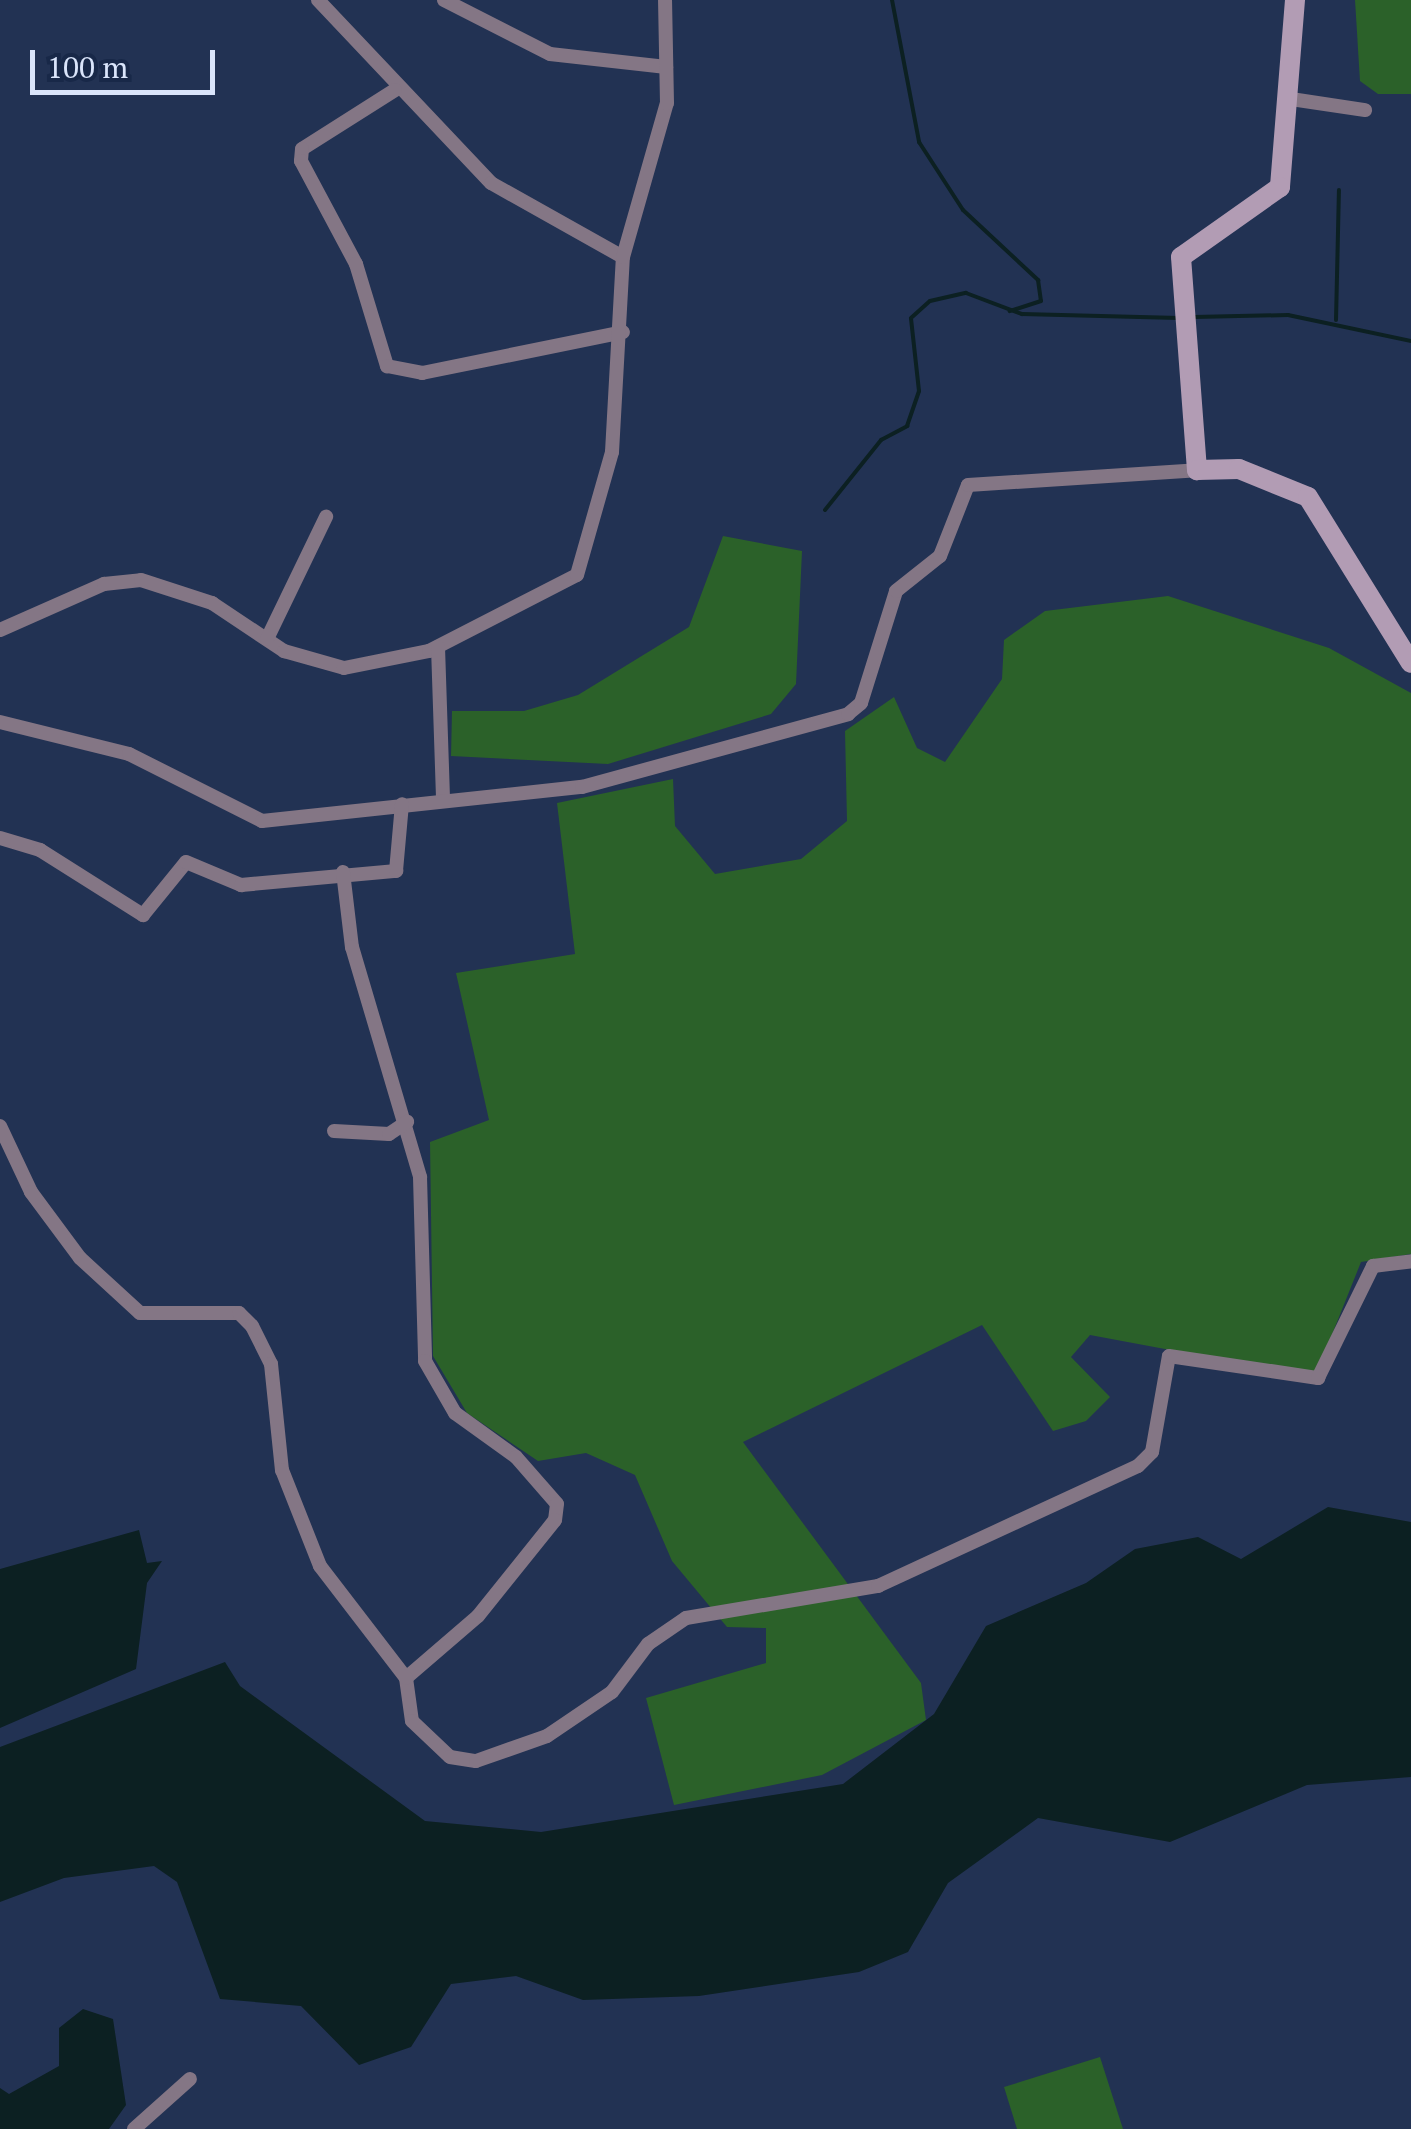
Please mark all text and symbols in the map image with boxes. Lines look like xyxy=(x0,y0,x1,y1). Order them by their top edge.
scale bar xyxy=(35,30,220,92)
text: 100 m xyxy=(47,47,128,87)

